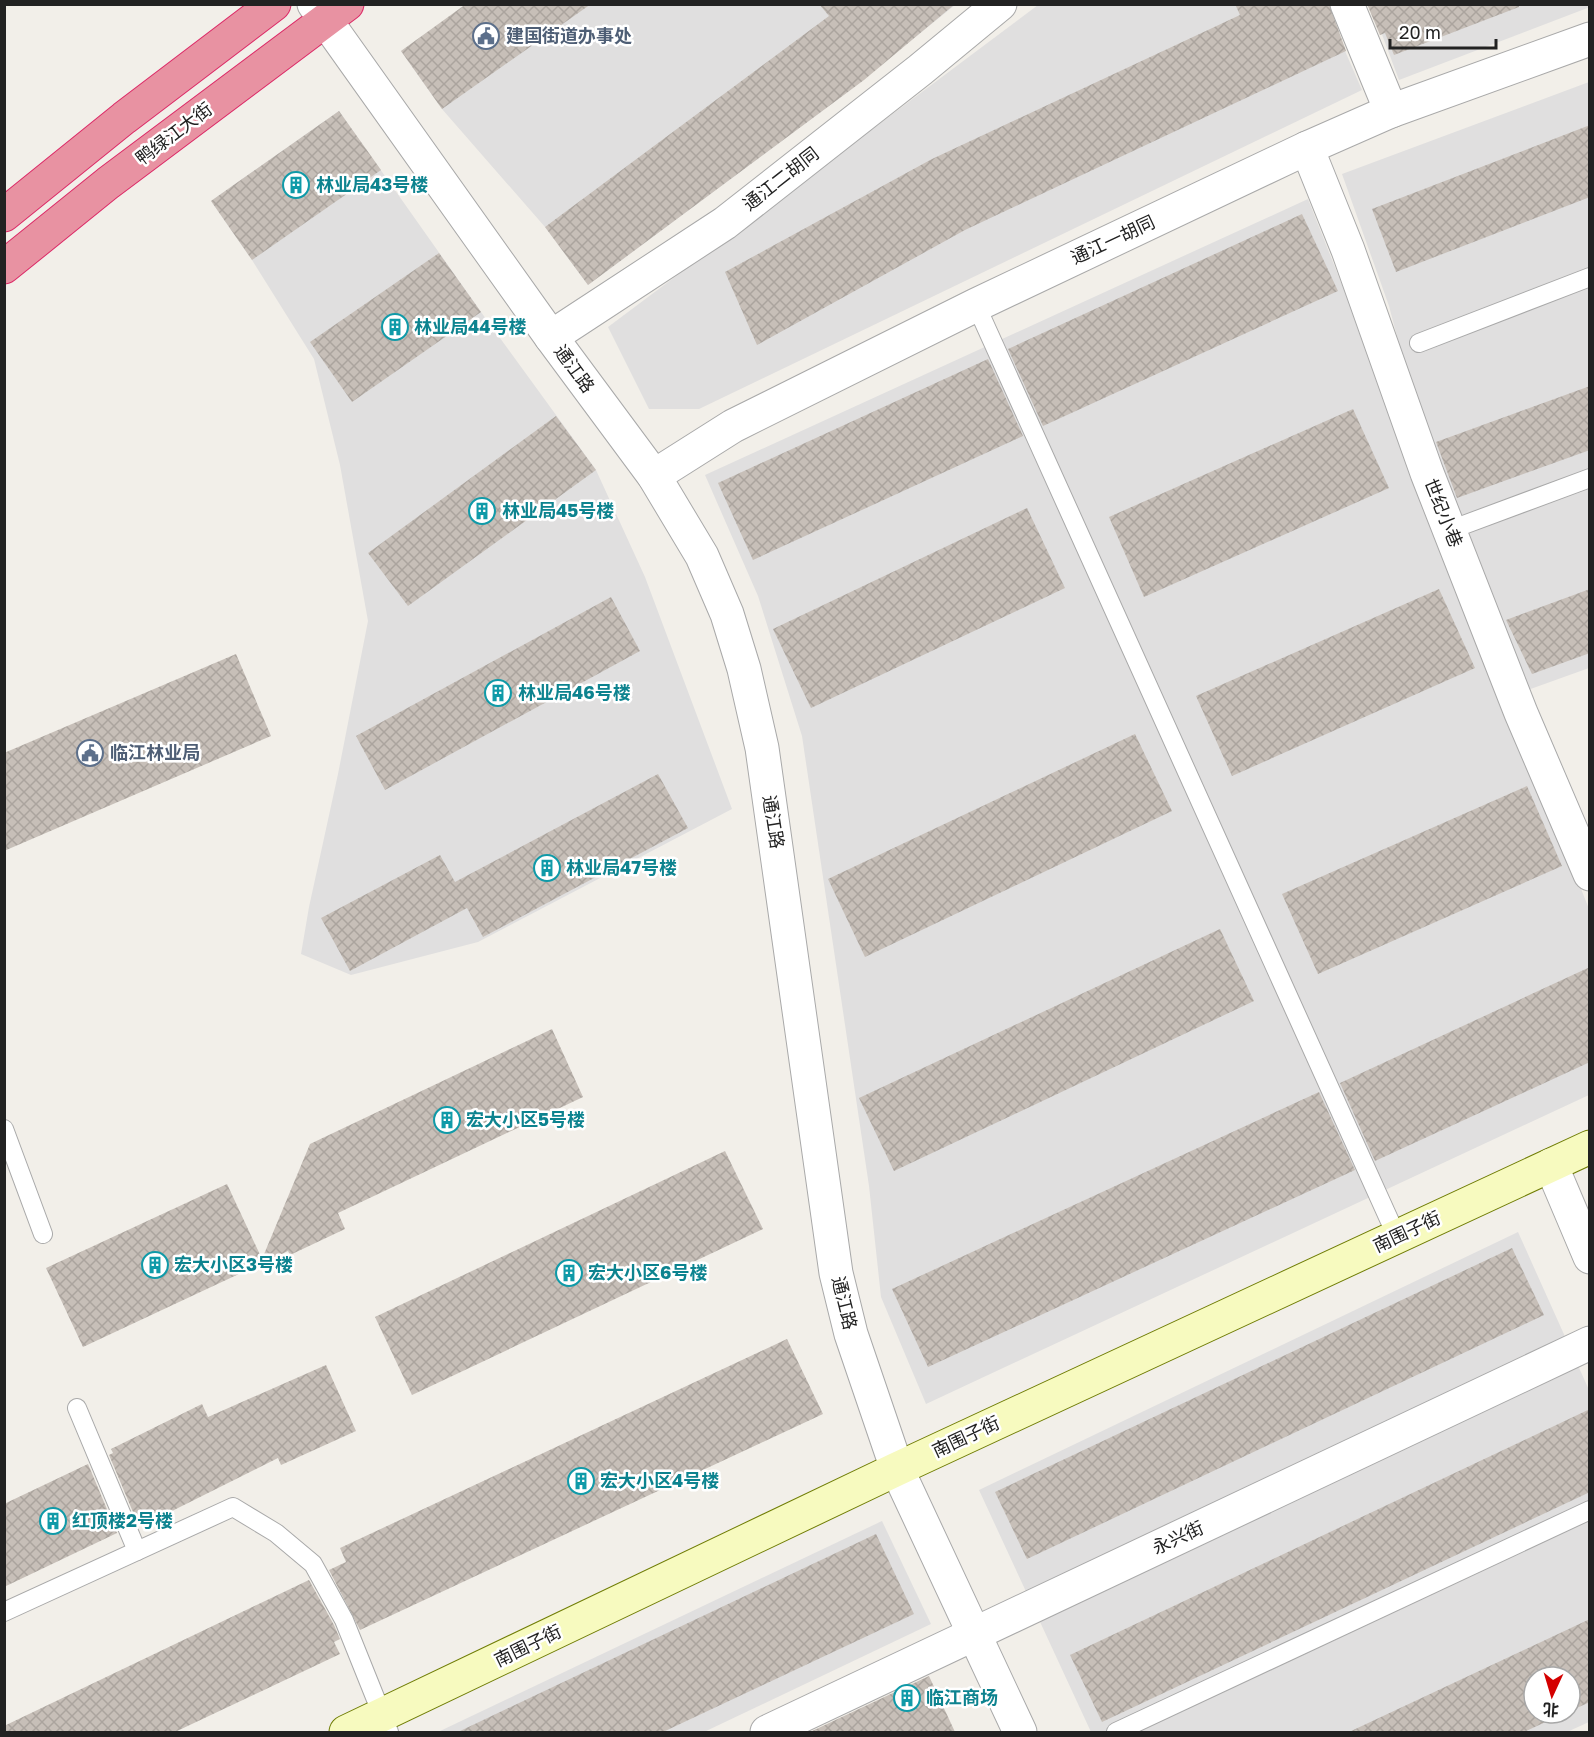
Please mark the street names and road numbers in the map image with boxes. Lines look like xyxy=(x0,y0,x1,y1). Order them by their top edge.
street label: 鸭绿江大街 xyxy=(131,97,216,169)
street label: 通江二胡同 xyxy=(738,142,823,215)
street label: 通江一胡同 xyxy=(1067,210,1158,268)
street label: 通江路 xyxy=(550,340,600,397)
street label: 世纪小巷 xyxy=(1420,475,1468,550)
street label: 通江路 xyxy=(759,793,789,850)
street label: 南围子街 xyxy=(1369,1206,1444,1256)
street label: 通江路 xyxy=(828,1274,862,1332)
street label: 南围子街 xyxy=(928,1411,1003,1461)
street label: 永兴街 xyxy=(1148,1516,1207,1558)
street label: 南围子街 xyxy=(490,1619,565,1671)

